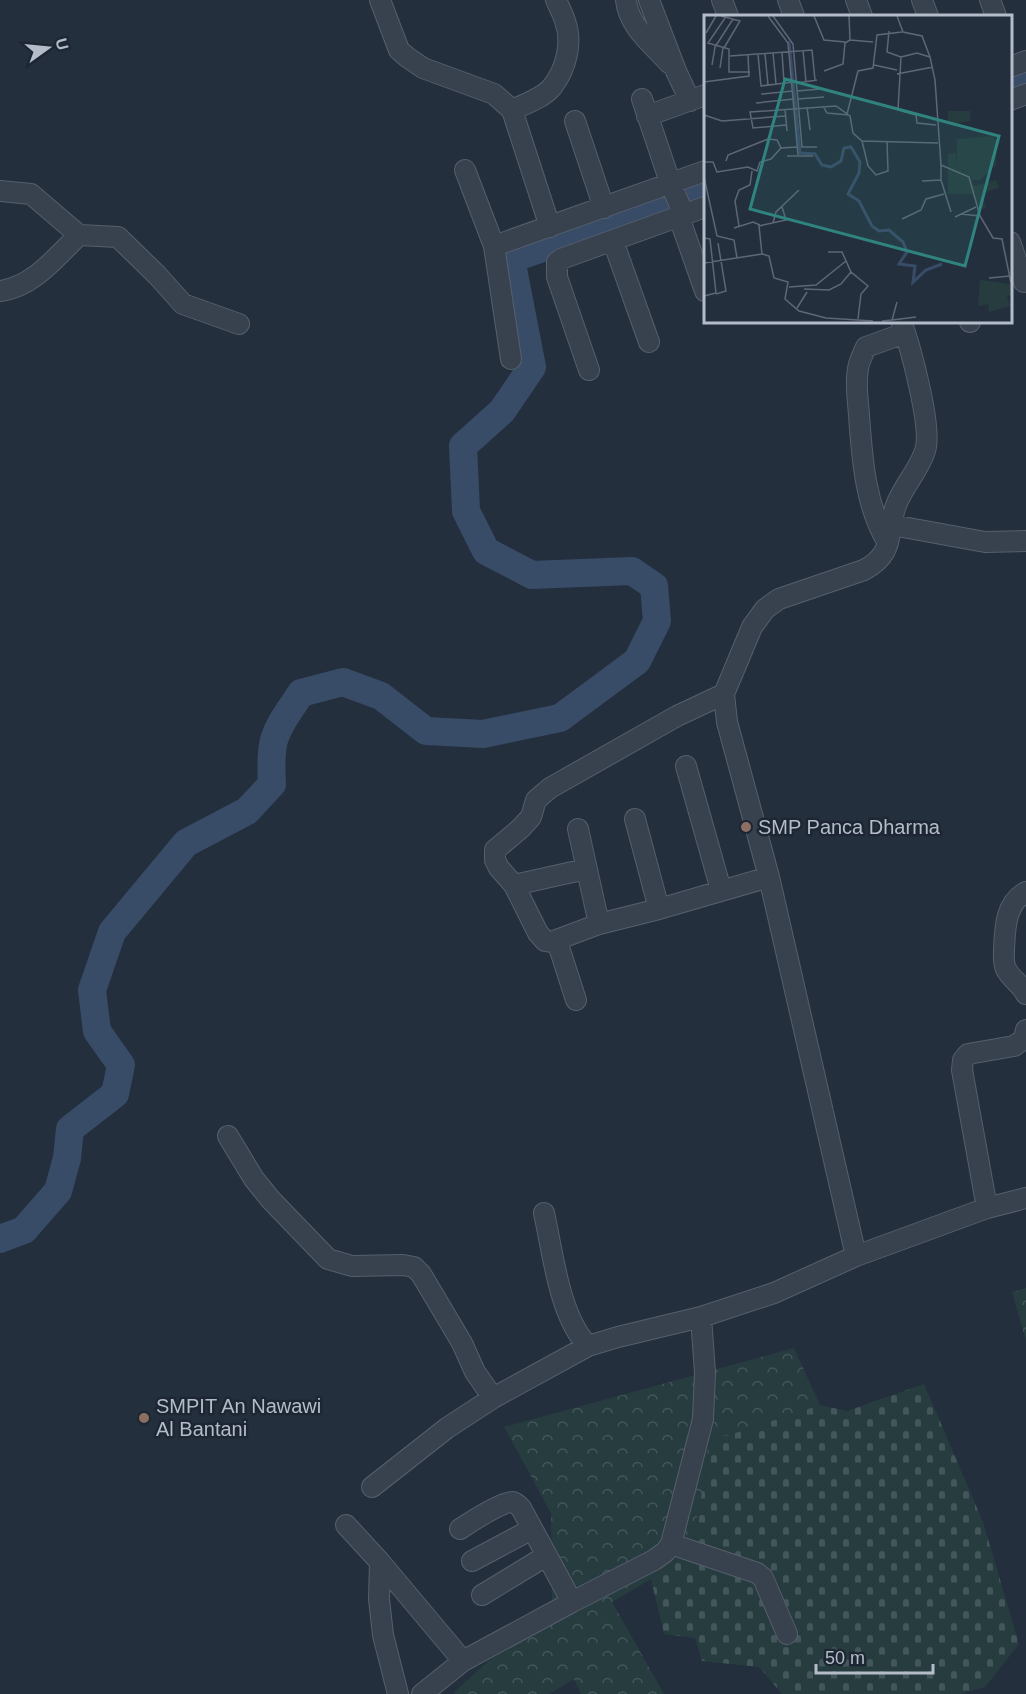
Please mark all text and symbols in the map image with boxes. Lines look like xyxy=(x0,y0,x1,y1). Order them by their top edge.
inset map xyxy=(704,15,1011,322)
north arrow xyxy=(18,18,78,78)
text: U xyxy=(52,36,72,52)
place label: SMP Panca Dharma xyxy=(758,816,941,838)
marker: SMP Panca Dharma xyxy=(739,820,753,834)
place label: SMPIT An Nawawi Al Bantani xyxy=(156,1395,321,1440)
marker: SMPIT An Nawawi Al Bantani xyxy=(137,1411,151,1425)
scale bar xyxy=(816,1637,933,1675)
text: 50 m xyxy=(825,1648,865,1668)

